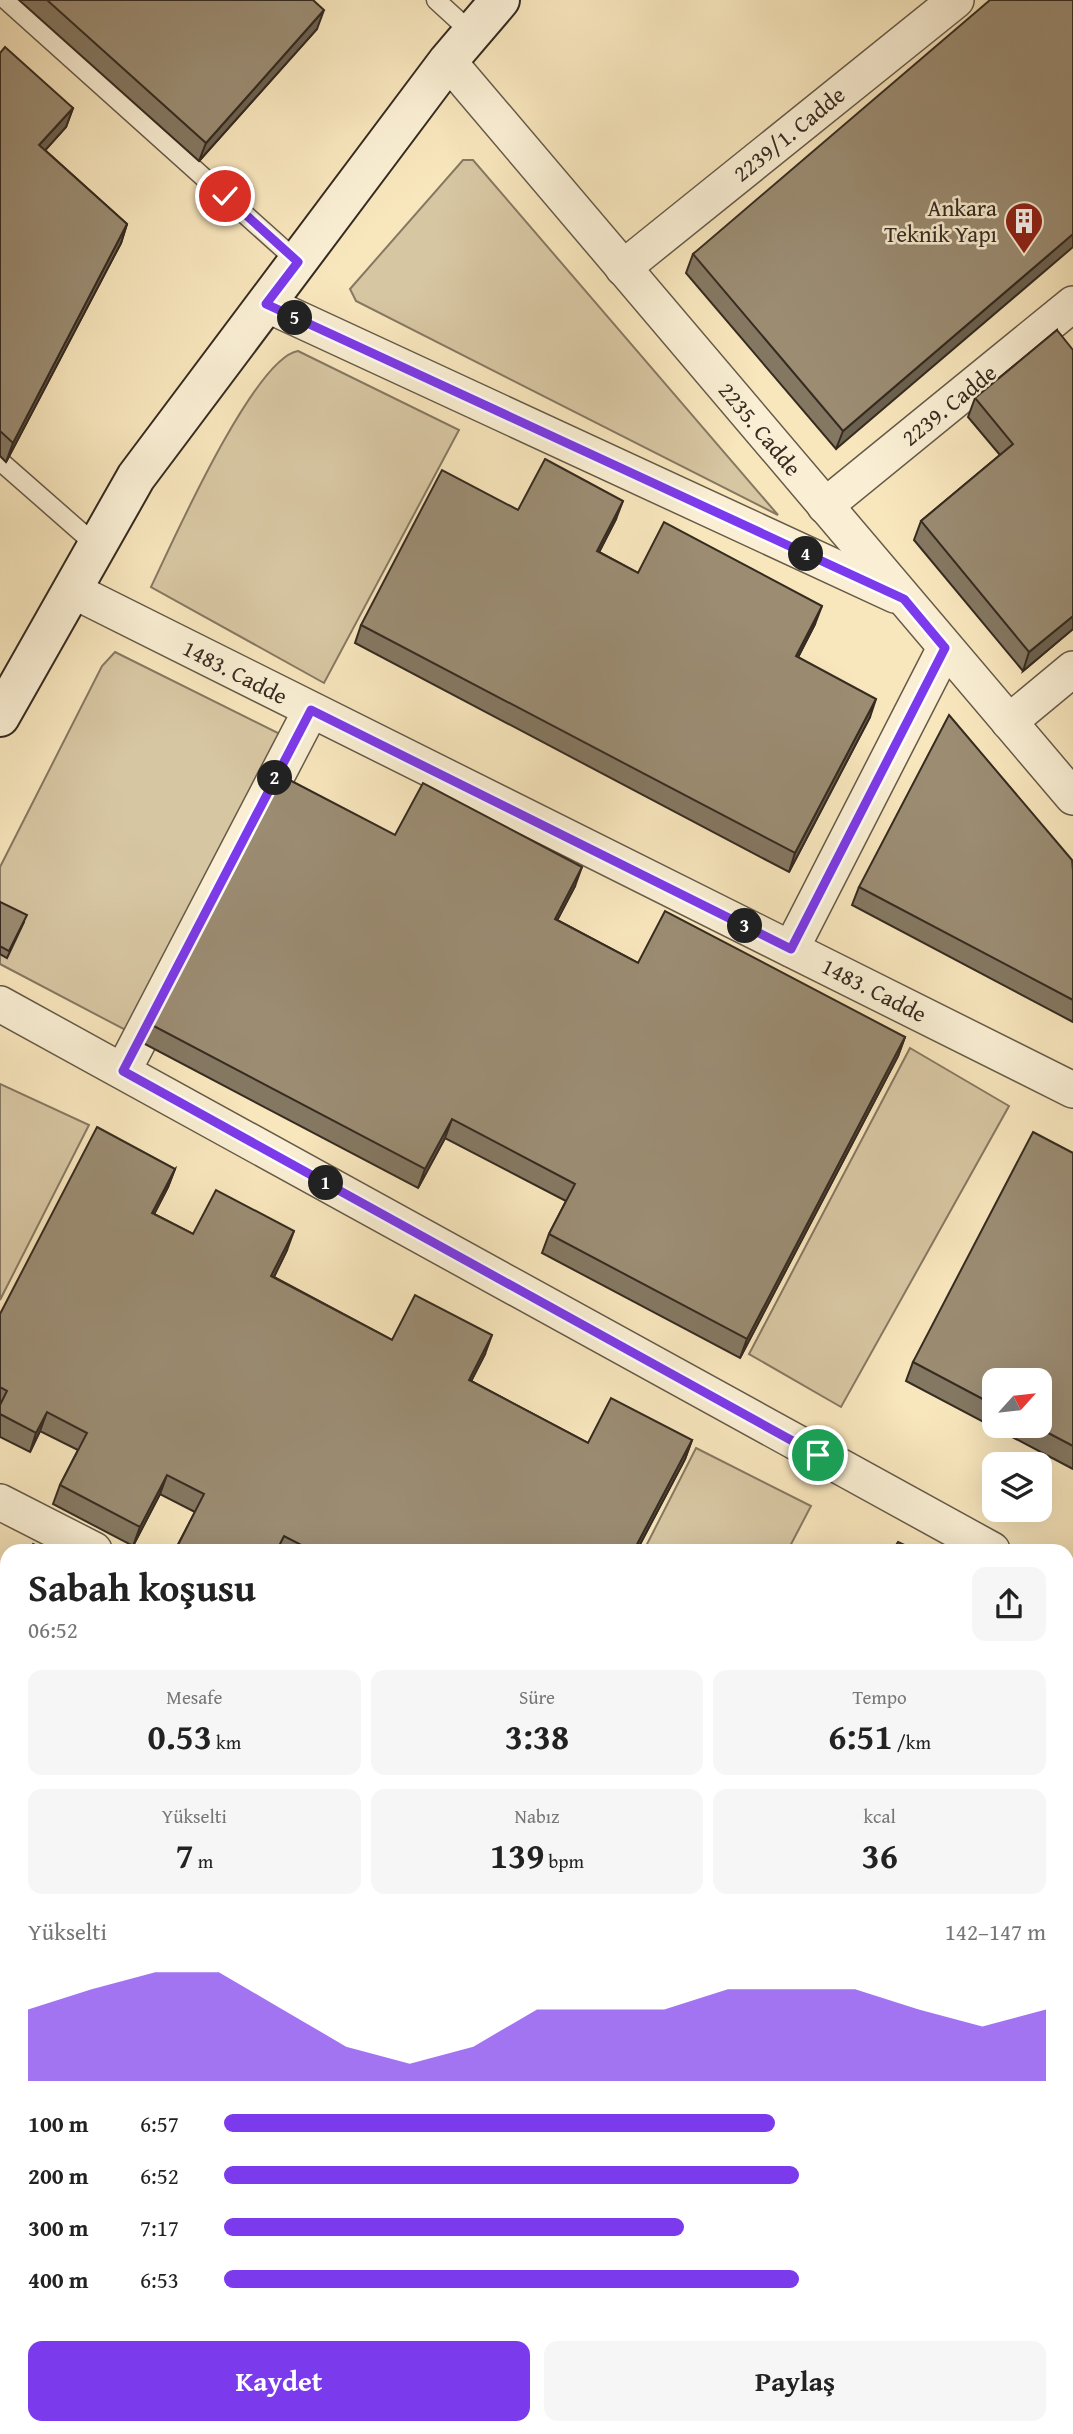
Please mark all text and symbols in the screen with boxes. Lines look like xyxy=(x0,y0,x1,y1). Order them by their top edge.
street label: 2239/1. Cadde xyxy=(726,78,852,189)
pin xyxy=(195,166,255,226)
icon: check xyxy=(206,177,244,215)
place label: Ankara Teknik Yapı xyxy=(884,191,997,250)
building icon: Ankara Teknik Yapı xyxy=(1003,200,1045,255)
pin: 5 xyxy=(278,300,312,336)
text: 5 xyxy=(290,303,299,331)
street label: 2239. Cadde xyxy=(894,356,1003,453)
street label: 2235. Cadde xyxy=(711,375,810,483)
pin: 4 xyxy=(788,536,824,572)
text: 4 xyxy=(801,539,810,567)
street label: 1483. Cadde xyxy=(177,631,293,712)
pin: 2 xyxy=(258,760,292,796)
text: 2 xyxy=(270,763,279,791)
pin: 3 xyxy=(728,908,762,944)
text: 3 xyxy=(740,911,749,939)
street label: 1483. Cadde xyxy=(816,949,932,1030)
pin: 1 xyxy=(308,1166,344,1200)
text: 1 xyxy=(321,1168,330,1196)
north arrow xyxy=(982,1368,1052,1438)
map controls xyxy=(982,1368,1052,1522)
pin xyxy=(788,1425,848,1485)
icon: arrive xyxy=(799,1436,837,1474)
button: layers xyxy=(982,1452,1052,1522)
text: Sabah koşusu xyxy=(28,1559,256,1615)
button: share xyxy=(972,1567,1046,1641)
text: 06:52 xyxy=(28,1613,78,1646)
text: Mesafe xyxy=(166,1683,222,1711)
text: Süre xyxy=(519,1683,555,1711)
text: Tempo xyxy=(853,1683,907,1711)
text: 0.53 xyxy=(148,1711,212,1762)
text: 3:38 xyxy=(505,1711,569,1762)
text: 6:51 xyxy=(828,1711,893,1762)
text: km xyxy=(212,1728,241,1756)
text: /km xyxy=(893,1728,931,1756)
text: Yükselti xyxy=(162,1802,227,1830)
text: Nabız xyxy=(515,1802,559,1830)
text: kcal xyxy=(863,1802,896,1830)
text: 7 xyxy=(175,1830,194,1881)
text: 139 xyxy=(490,1830,544,1881)
text: 36 xyxy=(862,1830,898,1881)
text: m xyxy=(194,1847,213,1875)
text: bpm xyxy=(544,1847,584,1875)
text: Yükselti xyxy=(28,1915,107,1948)
text: 142–147 m xyxy=(945,1915,1046,1948)
text: 100 m xyxy=(28,2107,89,2140)
text: 6:57 xyxy=(140,2107,179,2140)
text: 200 m xyxy=(28,2159,89,2192)
text: 6:52 xyxy=(140,2159,179,2192)
text: 300 m xyxy=(28,2211,89,2244)
text: 7:17 xyxy=(140,2211,179,2244)
text: 400 m xyxy=(28,2263,89,2296)
text: 6:53 xyxy=(140,2263,179,2296)
button: Kaydet xyxy=(28,2341,530,2421)
button: Paylaş xyxy=(544,2341,1046,2421)

